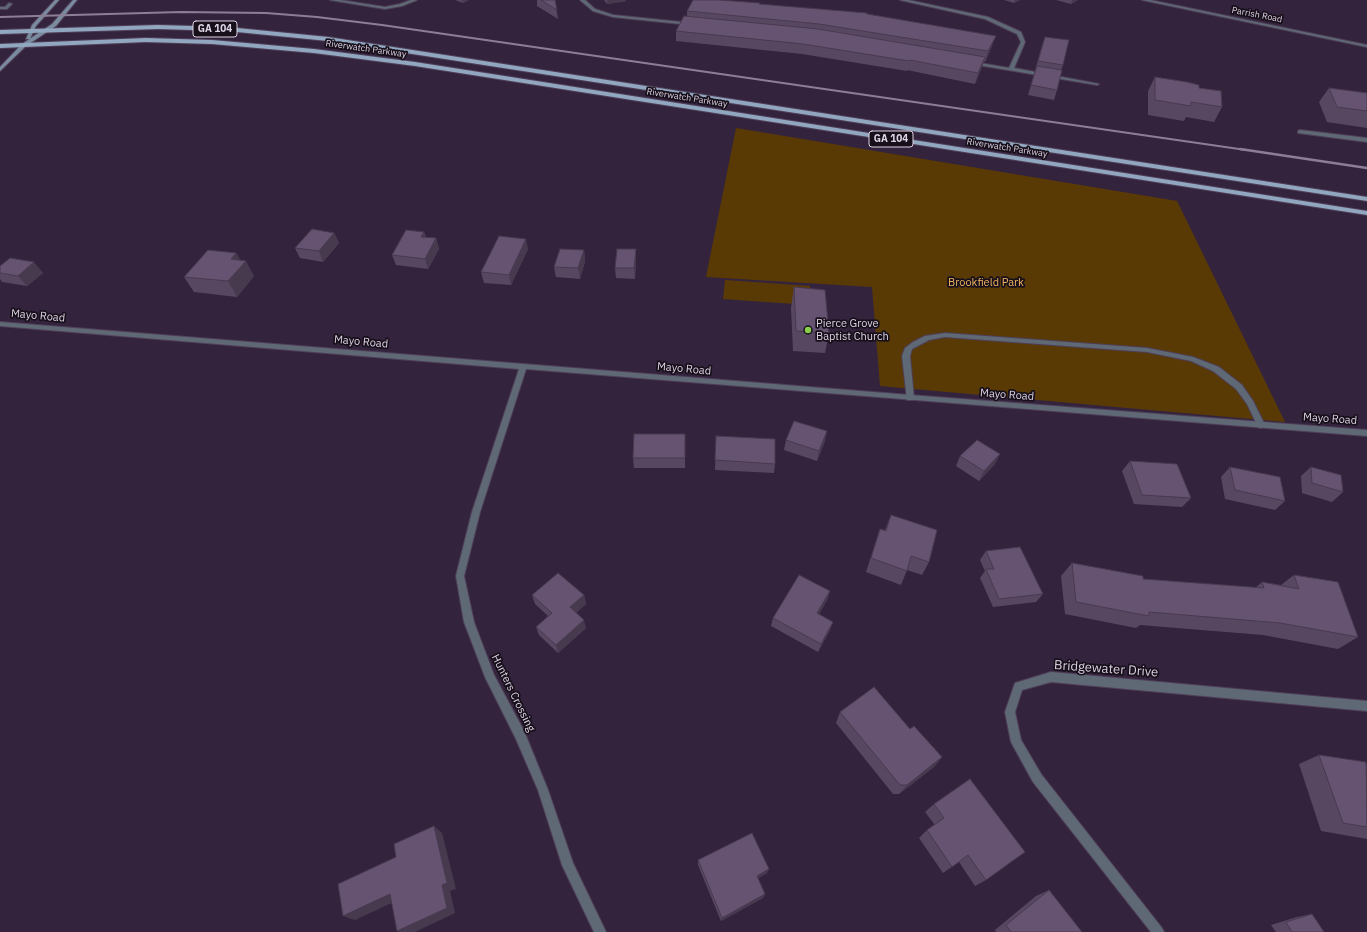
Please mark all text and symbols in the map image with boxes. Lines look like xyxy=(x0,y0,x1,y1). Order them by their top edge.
street label: Parrish Road xyxy=(1231,5,1283,25)
road number: GA 104 xyxy=(193,21,237,37)
street label: Riverwatch Parkway xyxy=(325,38,407,60)
street label: Riverwatch Parkway xyxy=(646,86,728,110)
road number: GA 104 xyxy=(869,131,913,147)
street label: Riverwatch Parkway xyxy=(966,136,1048,160)
park label: Brookfield Park xyxy=(948,276,1024,290)
street label: Mayo Road xyxy=(10,307,66,325)
place label: Pierce Grove Baptist Church xyxy=(816,317,889,343)
marker: Pierce Grove Baptist Church xyxy=(803,325,813,335)
street label: Mayo Road xyxy=(333,333,389,351)
street label: Mayo Road xyxy=(656,360,712,378)
street label: Mayo Road xyxy=(979,387,1035,403)
street label: Mayo Road xyxy=(1302,411,1358,427)
street label: Hunters Crossing xyxy=(489,652,537,734)
street label: Bridgewater Drive xyxy=(1053,658,1159,680)

